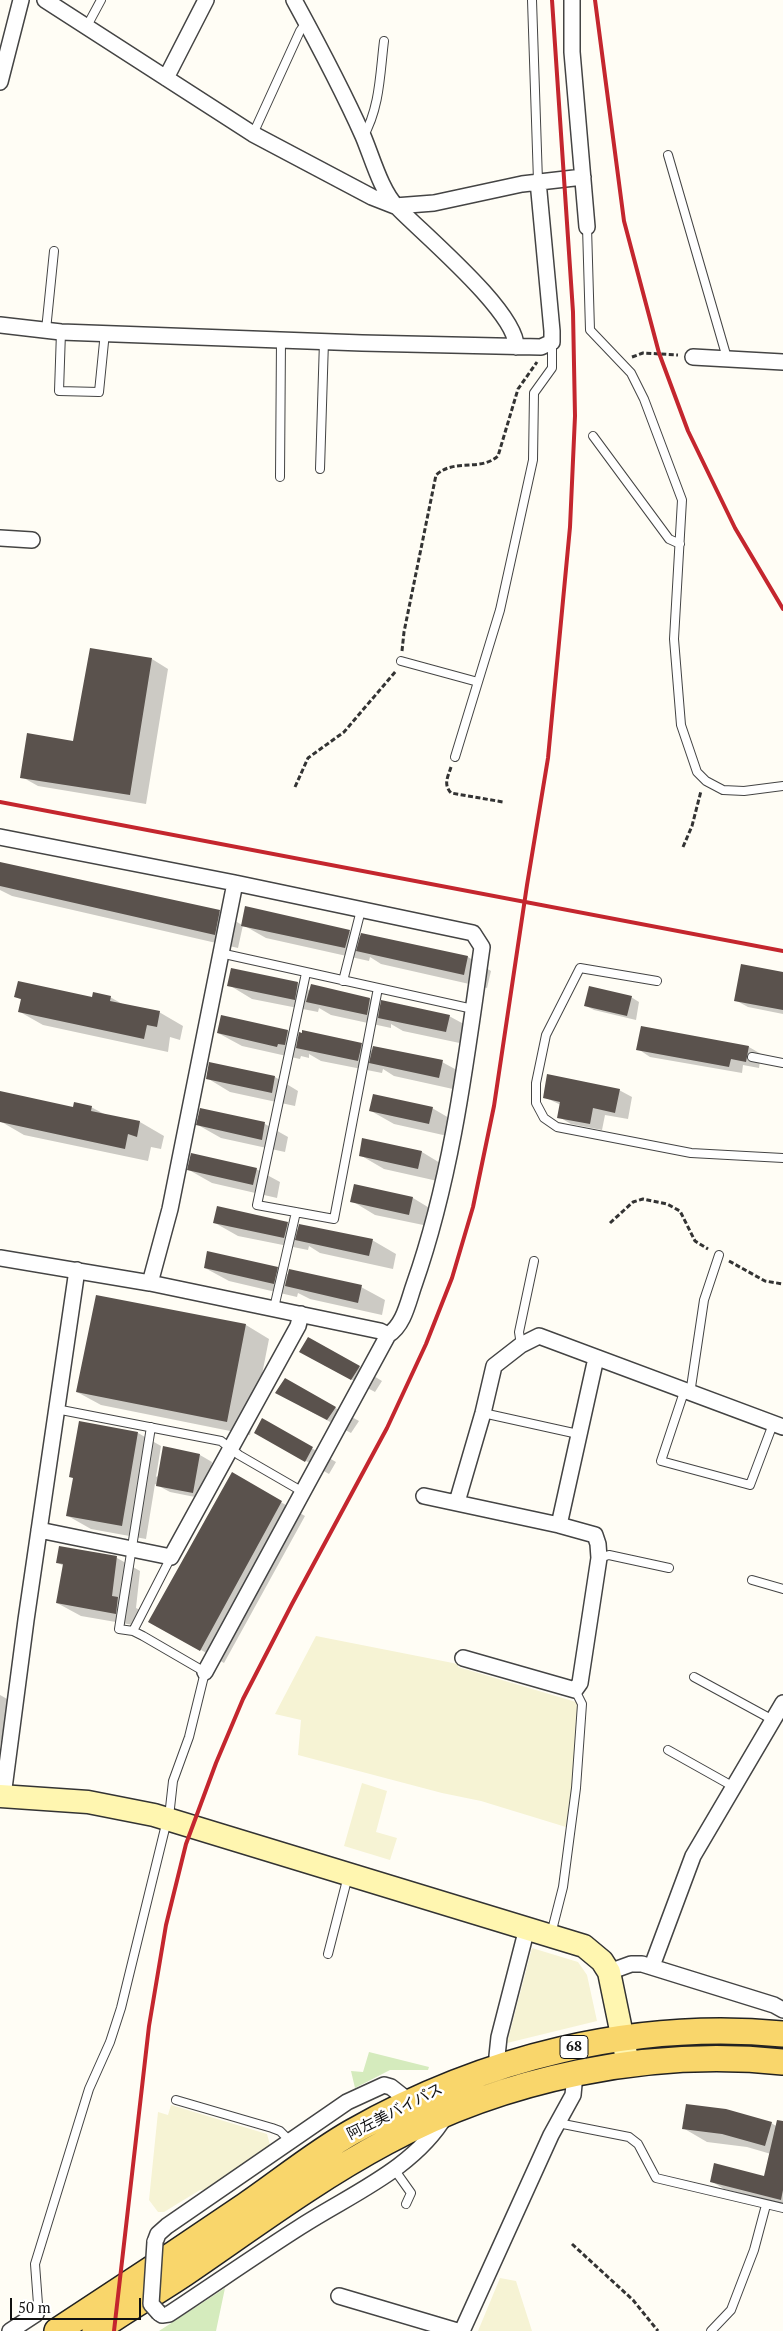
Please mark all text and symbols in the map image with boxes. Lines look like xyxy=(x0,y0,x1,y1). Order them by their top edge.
road number: 68 xyxy=(560,2035,588,2058)
street label: 阿左美バイパス xyxy=(344,2080,446,2144)
scale bar xyxy=(12,2288,144,2320)
text: 50 m xyxy=(18,2297,51,2317)

